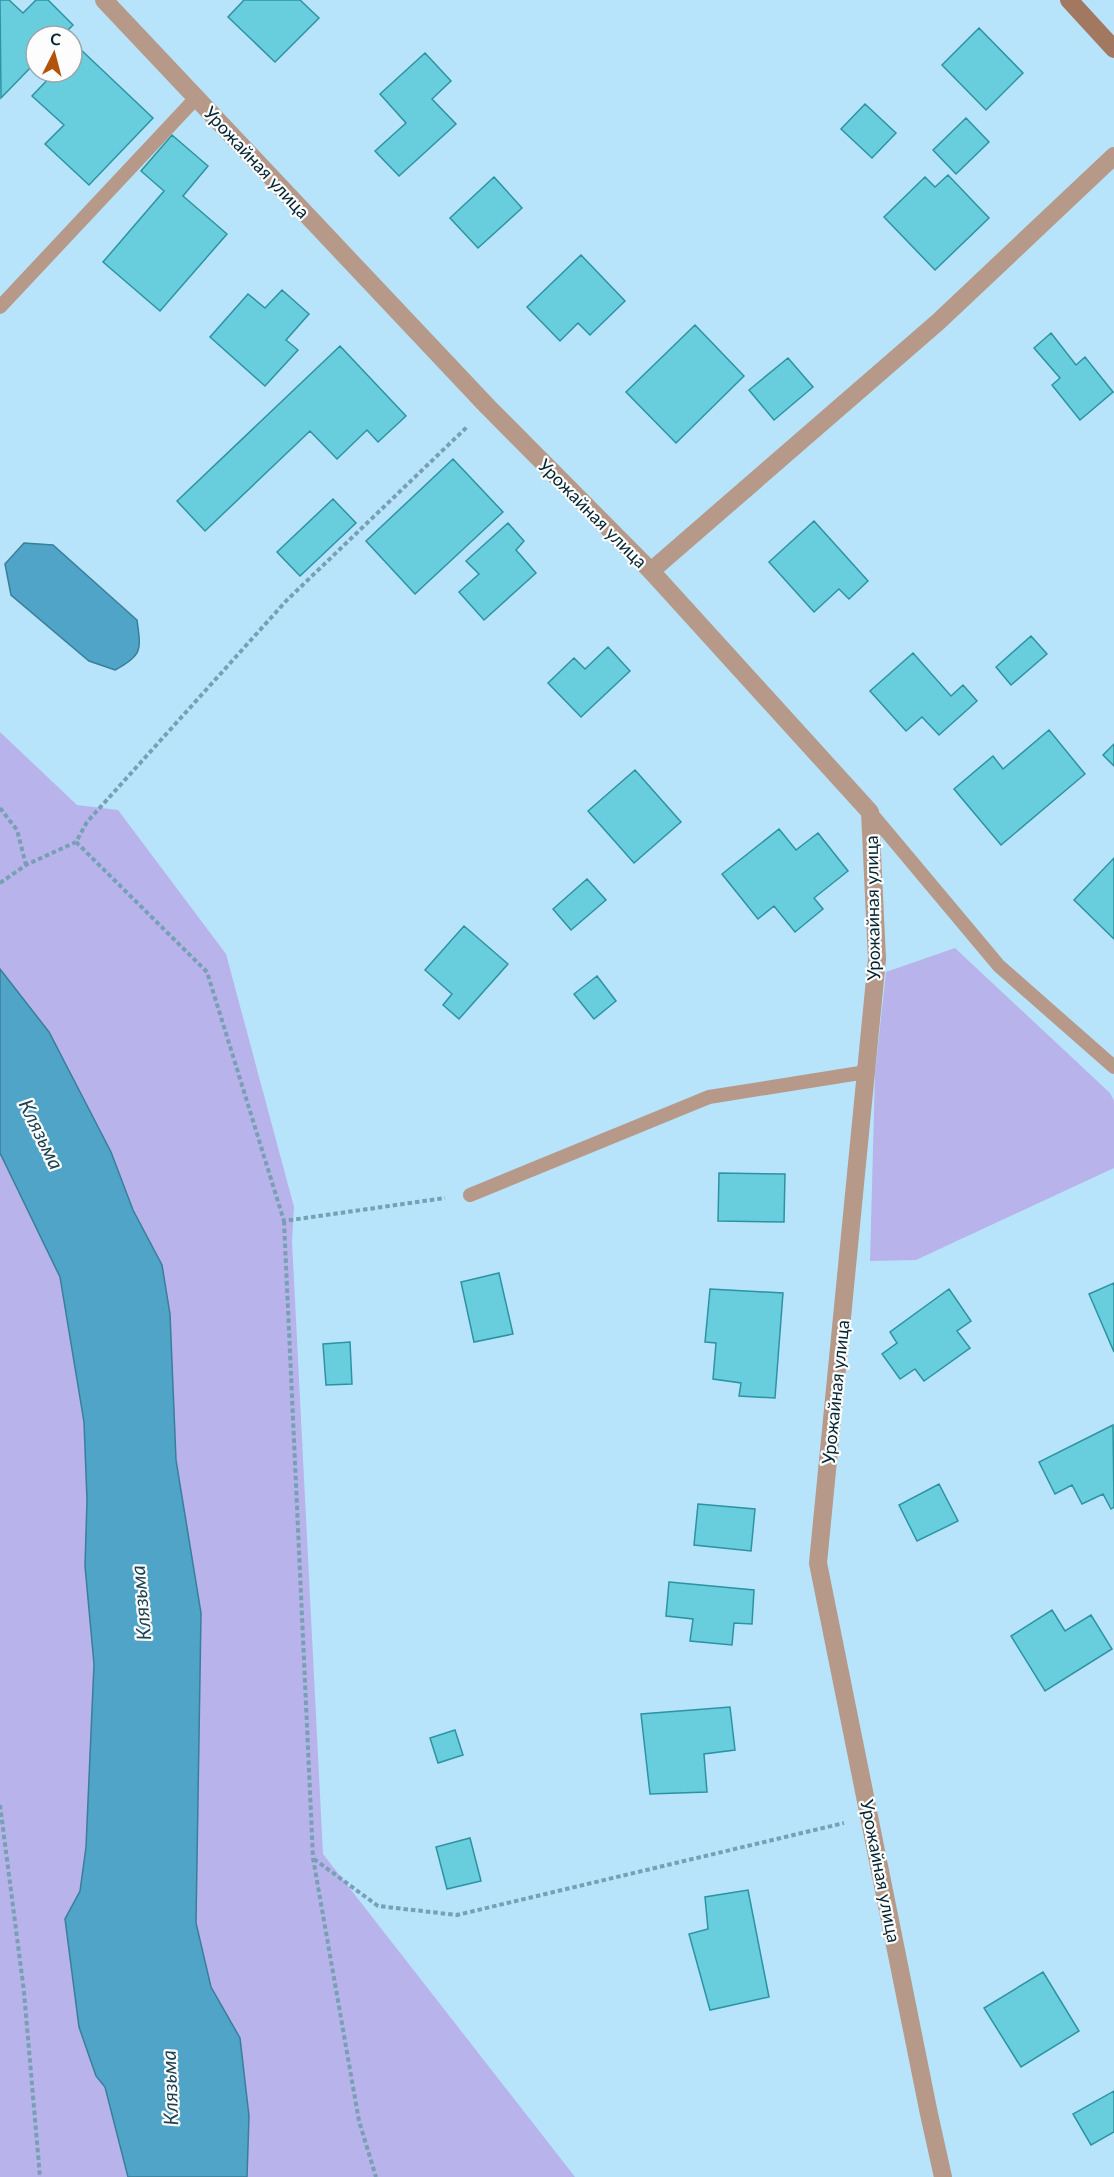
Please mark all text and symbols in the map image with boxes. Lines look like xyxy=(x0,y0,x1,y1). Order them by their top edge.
north arrow xyxy=(24,24,84,84)
text: С xyxy=(49,29,62,49)
street label: Урожайная улица xyxy=(199,101,315,223)
street label: Урожайная улица xyxy=(534,454,652,572)
street label: Урожайная улица xyxy=(860,835,884,981)
water label: Клязьма xyxy=(15,1095,69,1173)
street label: Урожайная улица xyxy=(816,1319,854,1465)
water label: Клязьма xyxy=(125,1565,155,1641)
street label: Урожайная улица xyxy=(856,1798,906,1944)
water label: Клязьма xyxy=(156,2050,182,2126)

